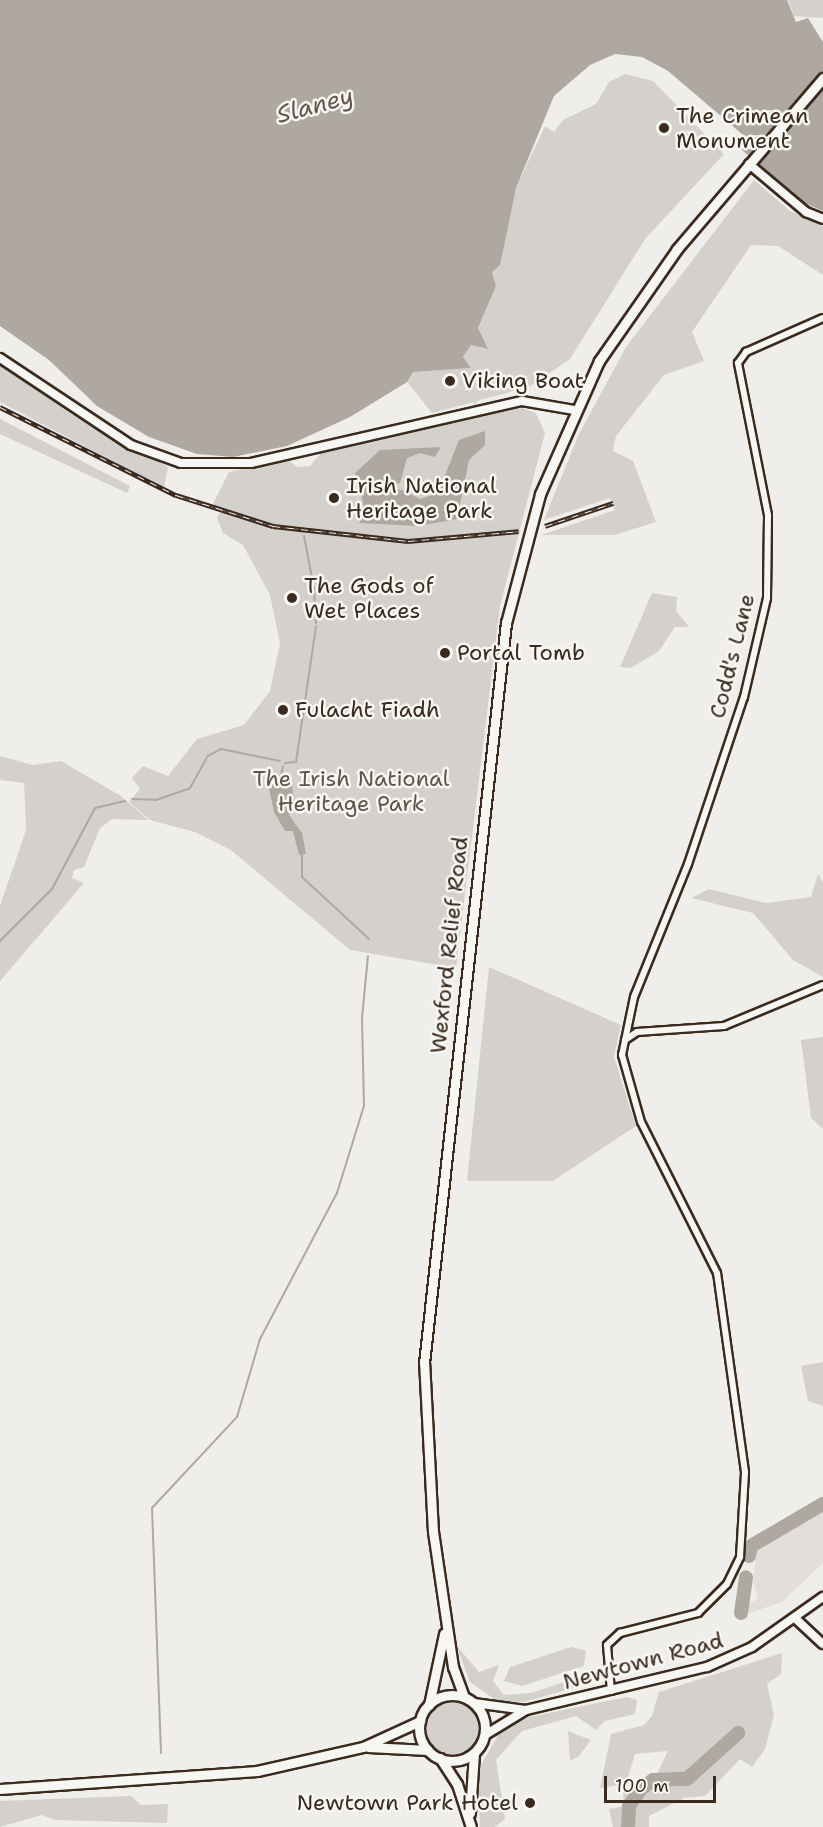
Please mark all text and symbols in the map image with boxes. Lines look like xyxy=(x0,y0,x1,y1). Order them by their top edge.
water label: Slaney xyxy=(273,82,357,130)
place label: The Crimean Monument xyxy=(676,102,809,154)
marker: The Crimean Monument xyxy=(657,121,671,135)
place label: Viking Boat xyxy=(462,368,584,394)
marker: Viking Boat xyxy=(443,374,457,388)
place label: Irish National Heritage Park xyxy=(346,472,497,524)
marker: Irish National Heritage Park xyxy=(327,491,341,505)
place label: The Gods of Wet Places xyxy=(304,572,434,624)
marker: The Gods of Wet Places xyxy=(285,591,299,605)
street label: Codd's Lane xyxy=(704,591,760,721)
place label: Portal Tomb xyxy=(457,640,585,666)
marker: Portal Tomb xyxy=(438,646,452,660)
place label: Fulacht Fiadh xyxy=(295,697,440,723)
marker: Fulacht Fiadh xyxy=(276,703,290,717)
park label: The Irish National Heritage Park xyxy=(253,765,449,816)
street label: Wexford Relief Road xyxy=(424,835,474,1055)
street label: Newtown Road xyxy=(560,1627,726,1695)
scale bar xyxy=(607,1764,720,1802)
text: 100 m xyxy=(615,1774,669,1798)
place label: Newtown Park Hotel xyxy=(297,1790,518,1816)
marker: Newtown Park Hotel xyxy=(523,1796,537,1810)

